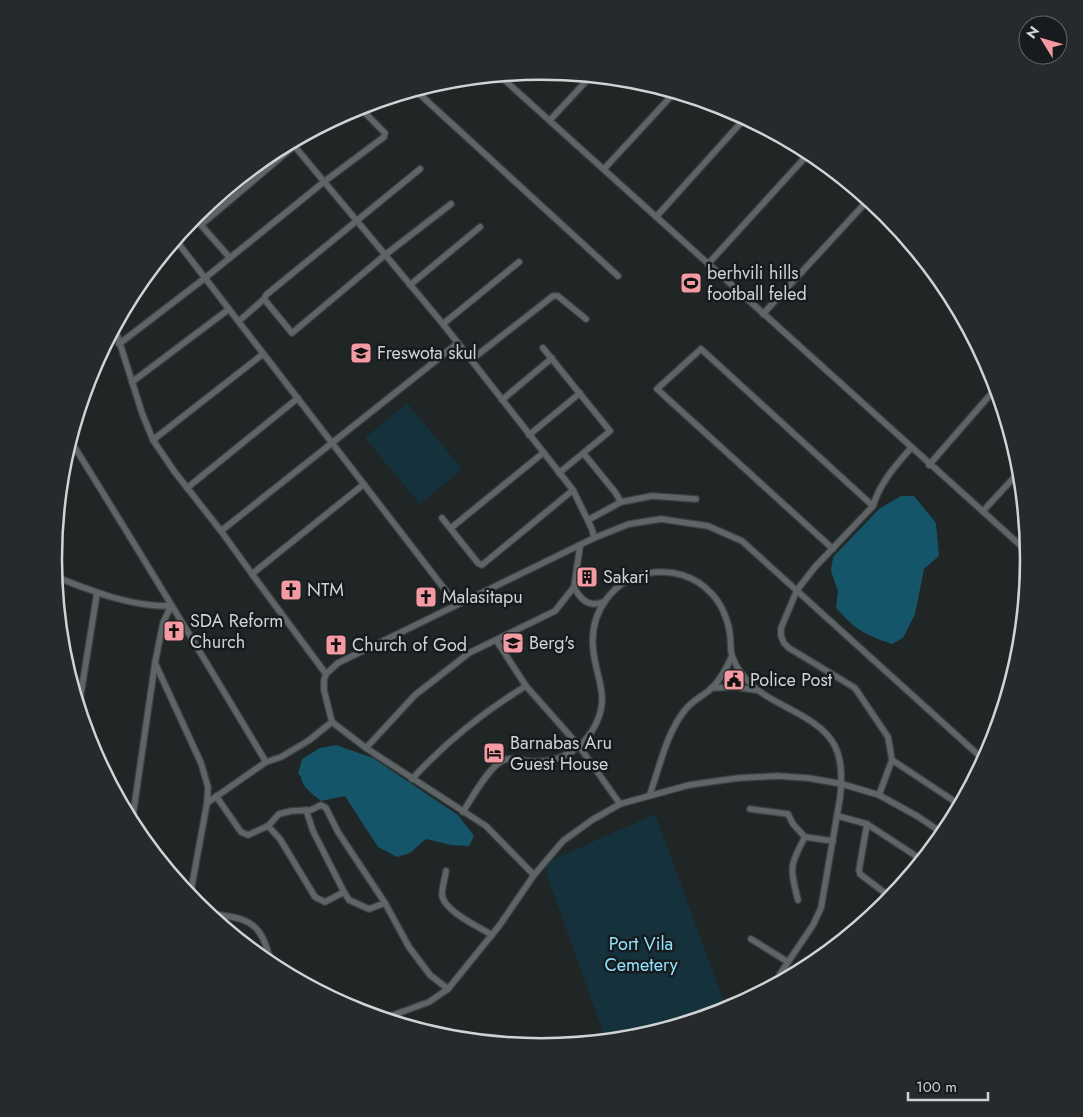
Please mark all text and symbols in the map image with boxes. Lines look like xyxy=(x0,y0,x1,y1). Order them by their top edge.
north arrow xyxy=(1018,15,1068,65)
text: N xyxy=(1021,22,1044,43)
place label: berhvili hills football feled xyxy=(707,260,807,307)
sports icon: berhvili hills football feled xyxy=(679,271,703,295)
place label: Freswota skul xyxy=(377,340,477,366)
school or university icon: Freswota skul xyxy=(349,341,373,365)
place label: Sakari xyxy=(603,564,649,590)
building icon: Sakari xyxy=(575,565,599,589)
place label: NTM xyxy=(307,577,344,603)
church icon: NTM xyxy=(279,578,303,602)
place label: Malasitapu xyxy=(442,584,523,610)
church icon: Malasitapu xyxy=(414,585,438,609)
place label: SDA Reform Church xyxy=(190,608,283,655)
church icon: SDA Reform Church xyxy=(162,619,186,643)
place label: Berg's xyxy=(529,630,575,656)
school or university icon: Berg's xyxy=(501,631,525,655)
place label: Church of God xyxy=(352,632,467,658)
church icon: Church of God xyxy=(324,633,348,657)
place label: Police Post xyxy=(750,667,833,693)
public building icon: Police Post xyxy=(722,668,746,692)
place label: Barnabas Aru Guest House xyxy=(510,730,612,777)
hotel icon: Barnabas Aru Guest House xyxy=(482,741,506,765)
park label: Port Vila Cemetery xyxy=(604,931,678,978)
scale bar xyxy=(908,1070,988,1102)
text: 100 m xyxy=(916,1076,957,1098)

